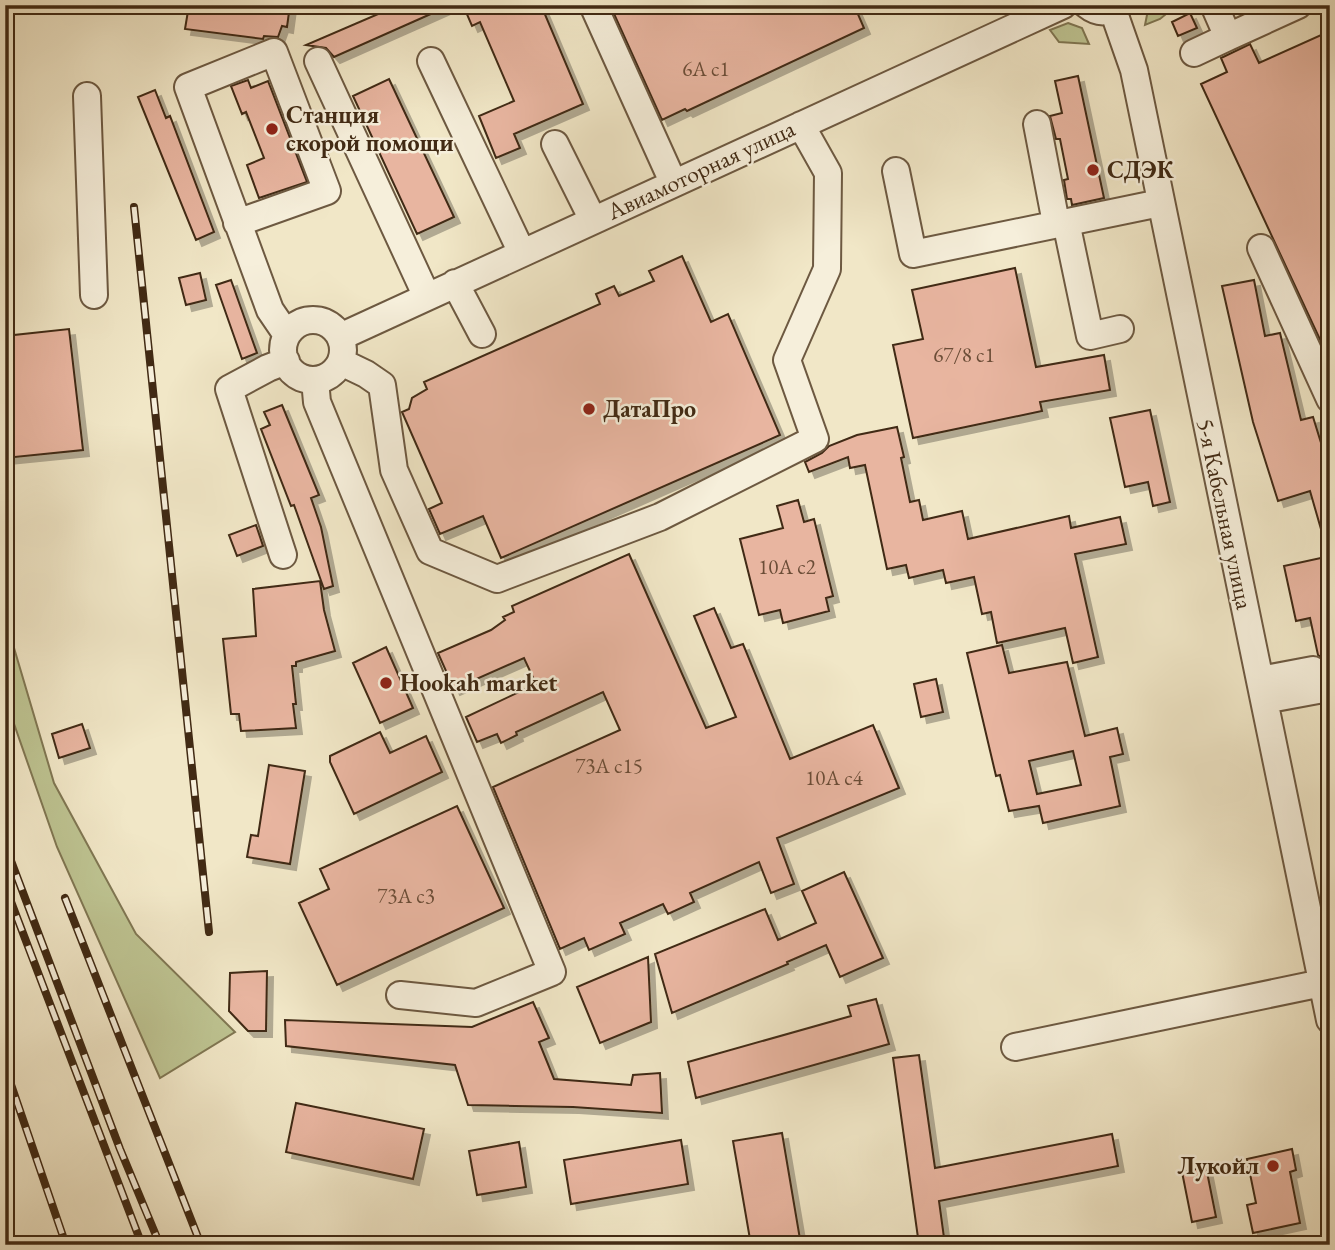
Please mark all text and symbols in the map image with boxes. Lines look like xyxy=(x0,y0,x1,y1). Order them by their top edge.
house number: 6А с1 xyxy=(682,55,730,82)
place label: Станция скорой помощи xyxy=(286,99,454,158)
street label: Авиамоторная улица xyxy=(601,112,800,227)
marker: Станция скорой помощи xyxy=(264,121,280,137)
place label: СДЭК xyxy=(1107,154,1175,185)
marker: СДЭК xyxy=(1085,162,1101,178)
house number: 67/8 с1 xyxy=(933,341,995,368)
place label: ДатаПро xyxy=(603,393,696,424)
marker: ДатаПро xyxy=(581,401,597,417)
street label: 5-я Кабельная улица xyxy=(1190,416,1261,612)
house number: 10А с2 xyxy=(758,553,816,580)
place label: Hookah market xyxy=(400,667,557,698)
marker: Hookah market xyxy=(378,675,394,691)
house number: 73А с15 xyxy=(575,752,643,779)
house number: 10А с4 xyxy=(805,764,864,791)
house number: 73А с3 xyxy=(377,882,435,909)
place label: Лукойл xyxy=(1177,1150,1259,1182)
marker: Лукойл xyxy=(1265,1158,1281,1174)

